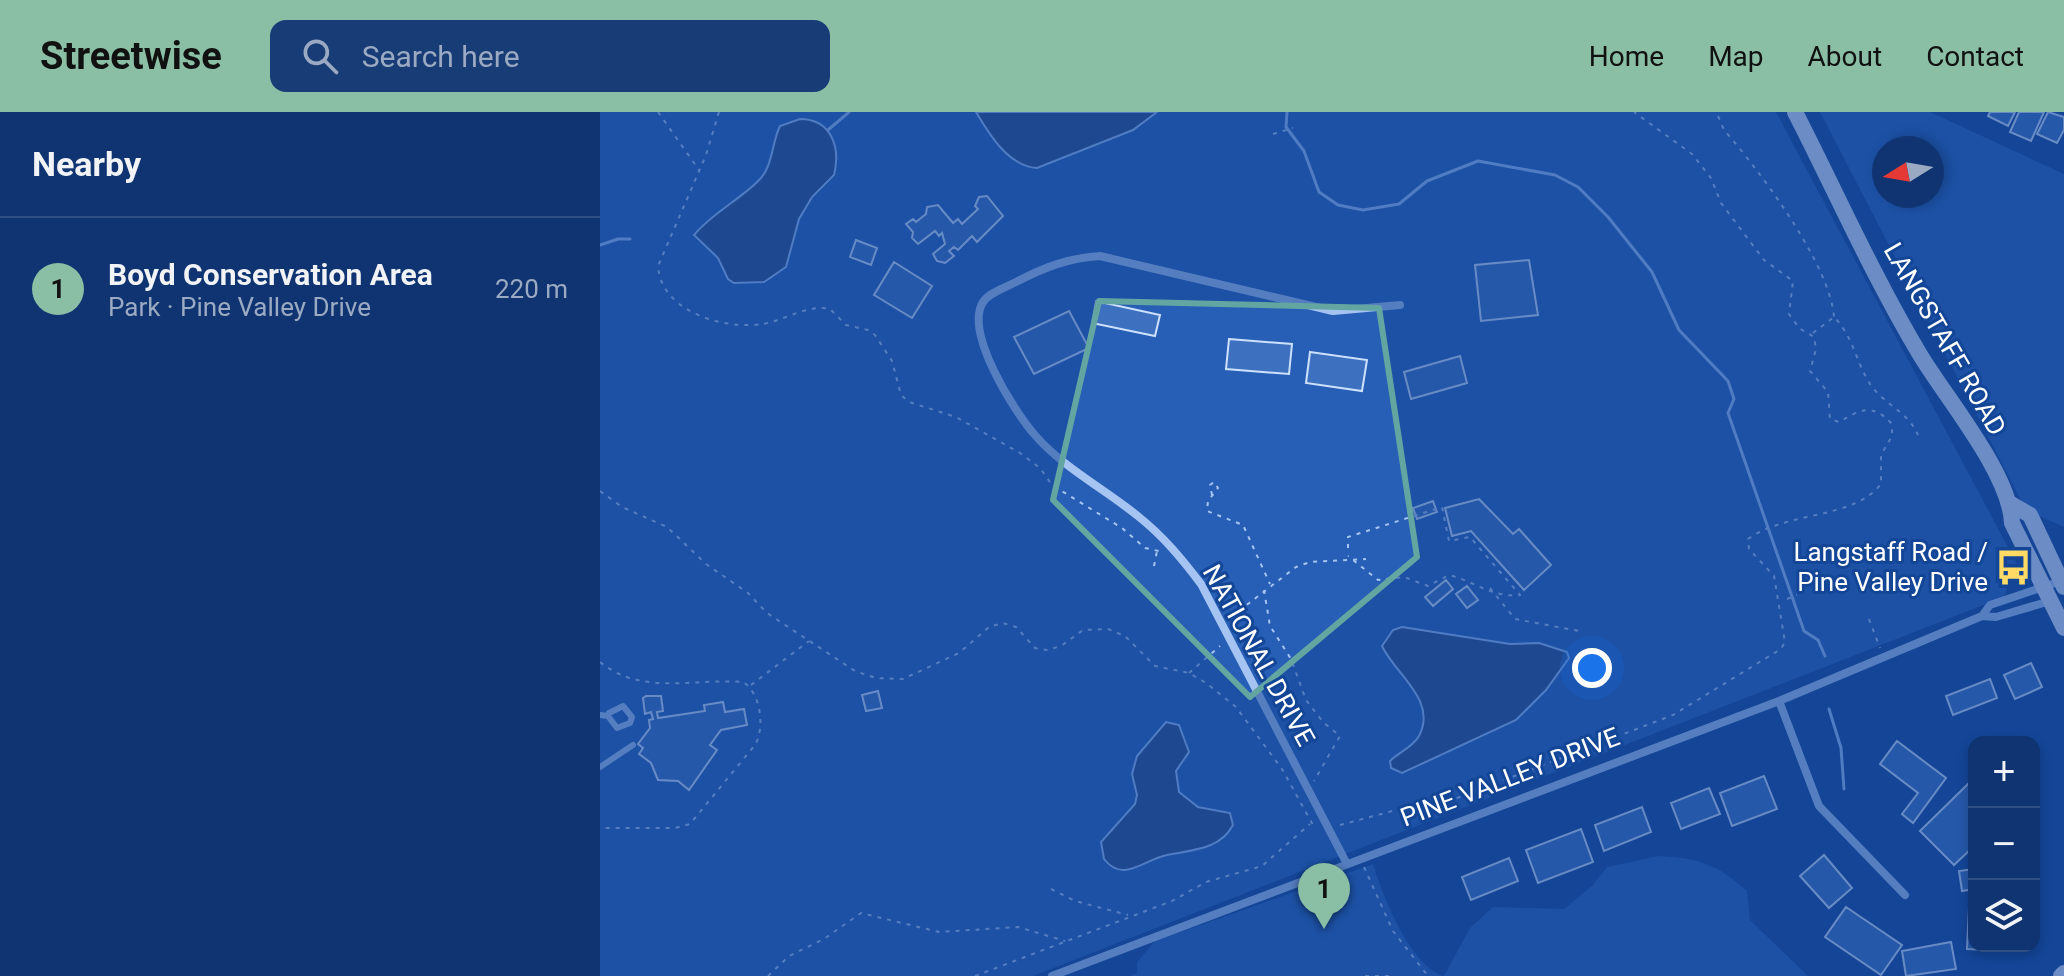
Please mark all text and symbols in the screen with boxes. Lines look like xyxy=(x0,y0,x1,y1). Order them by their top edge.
search box xyxy=(270,20,830,92)
text: Streetwise xyxy=(40,34,222,78)
icon: search xyxy=(298,34,342,78)
text: Search here xyxy=(362,39,520,74)
text: Home xyxy=(1589,40,1664,73)
text: Map xyxy=(1708,40,1764,73)
text: About xyxy=(1808,40,1882,73)
text: Contact xyxy=(1926,40,2024,73)
north arrow xyxy=(1872,136,1944,208)
text: Nearby xyxy=(32,144,141,184)
street label: LANGSTAFF ROAD xyxy=(1878,237,2012,441)
text: Boyd Conservation Area xyxy=(108,257,433,292)
text: 1 xyxy=(51,274,65,304)
text: 220 m xyxy=(495,274,568,304)
text: Park · Pine Valley Drive xyxy=(108,292,371,322)
place label: Langstaff Road / Pine Valley Drive xyxy=(1793,537,1988,597)
bus stop icon: Langstaff Road / Pine Valley Drive xyxy=(1995,548,2033,586)
street label: NATIONAL DRIVE xyxy=(1197,559,1321,751)
your location xyxy=(1572,648,1612,688)
street label: PINE VALLEY DRIVE xyxy=(1396,721,1624,833)
map controls xyxy=(1968,736,2040,952)
button: + xyxy=(1968,736,2040,808)
button: − xyxy=(1968,808,2040,880)
pin: 1 xyxy=(1298,863,1350,929)
button: layers xyxy=(1968,880,2040,952)

